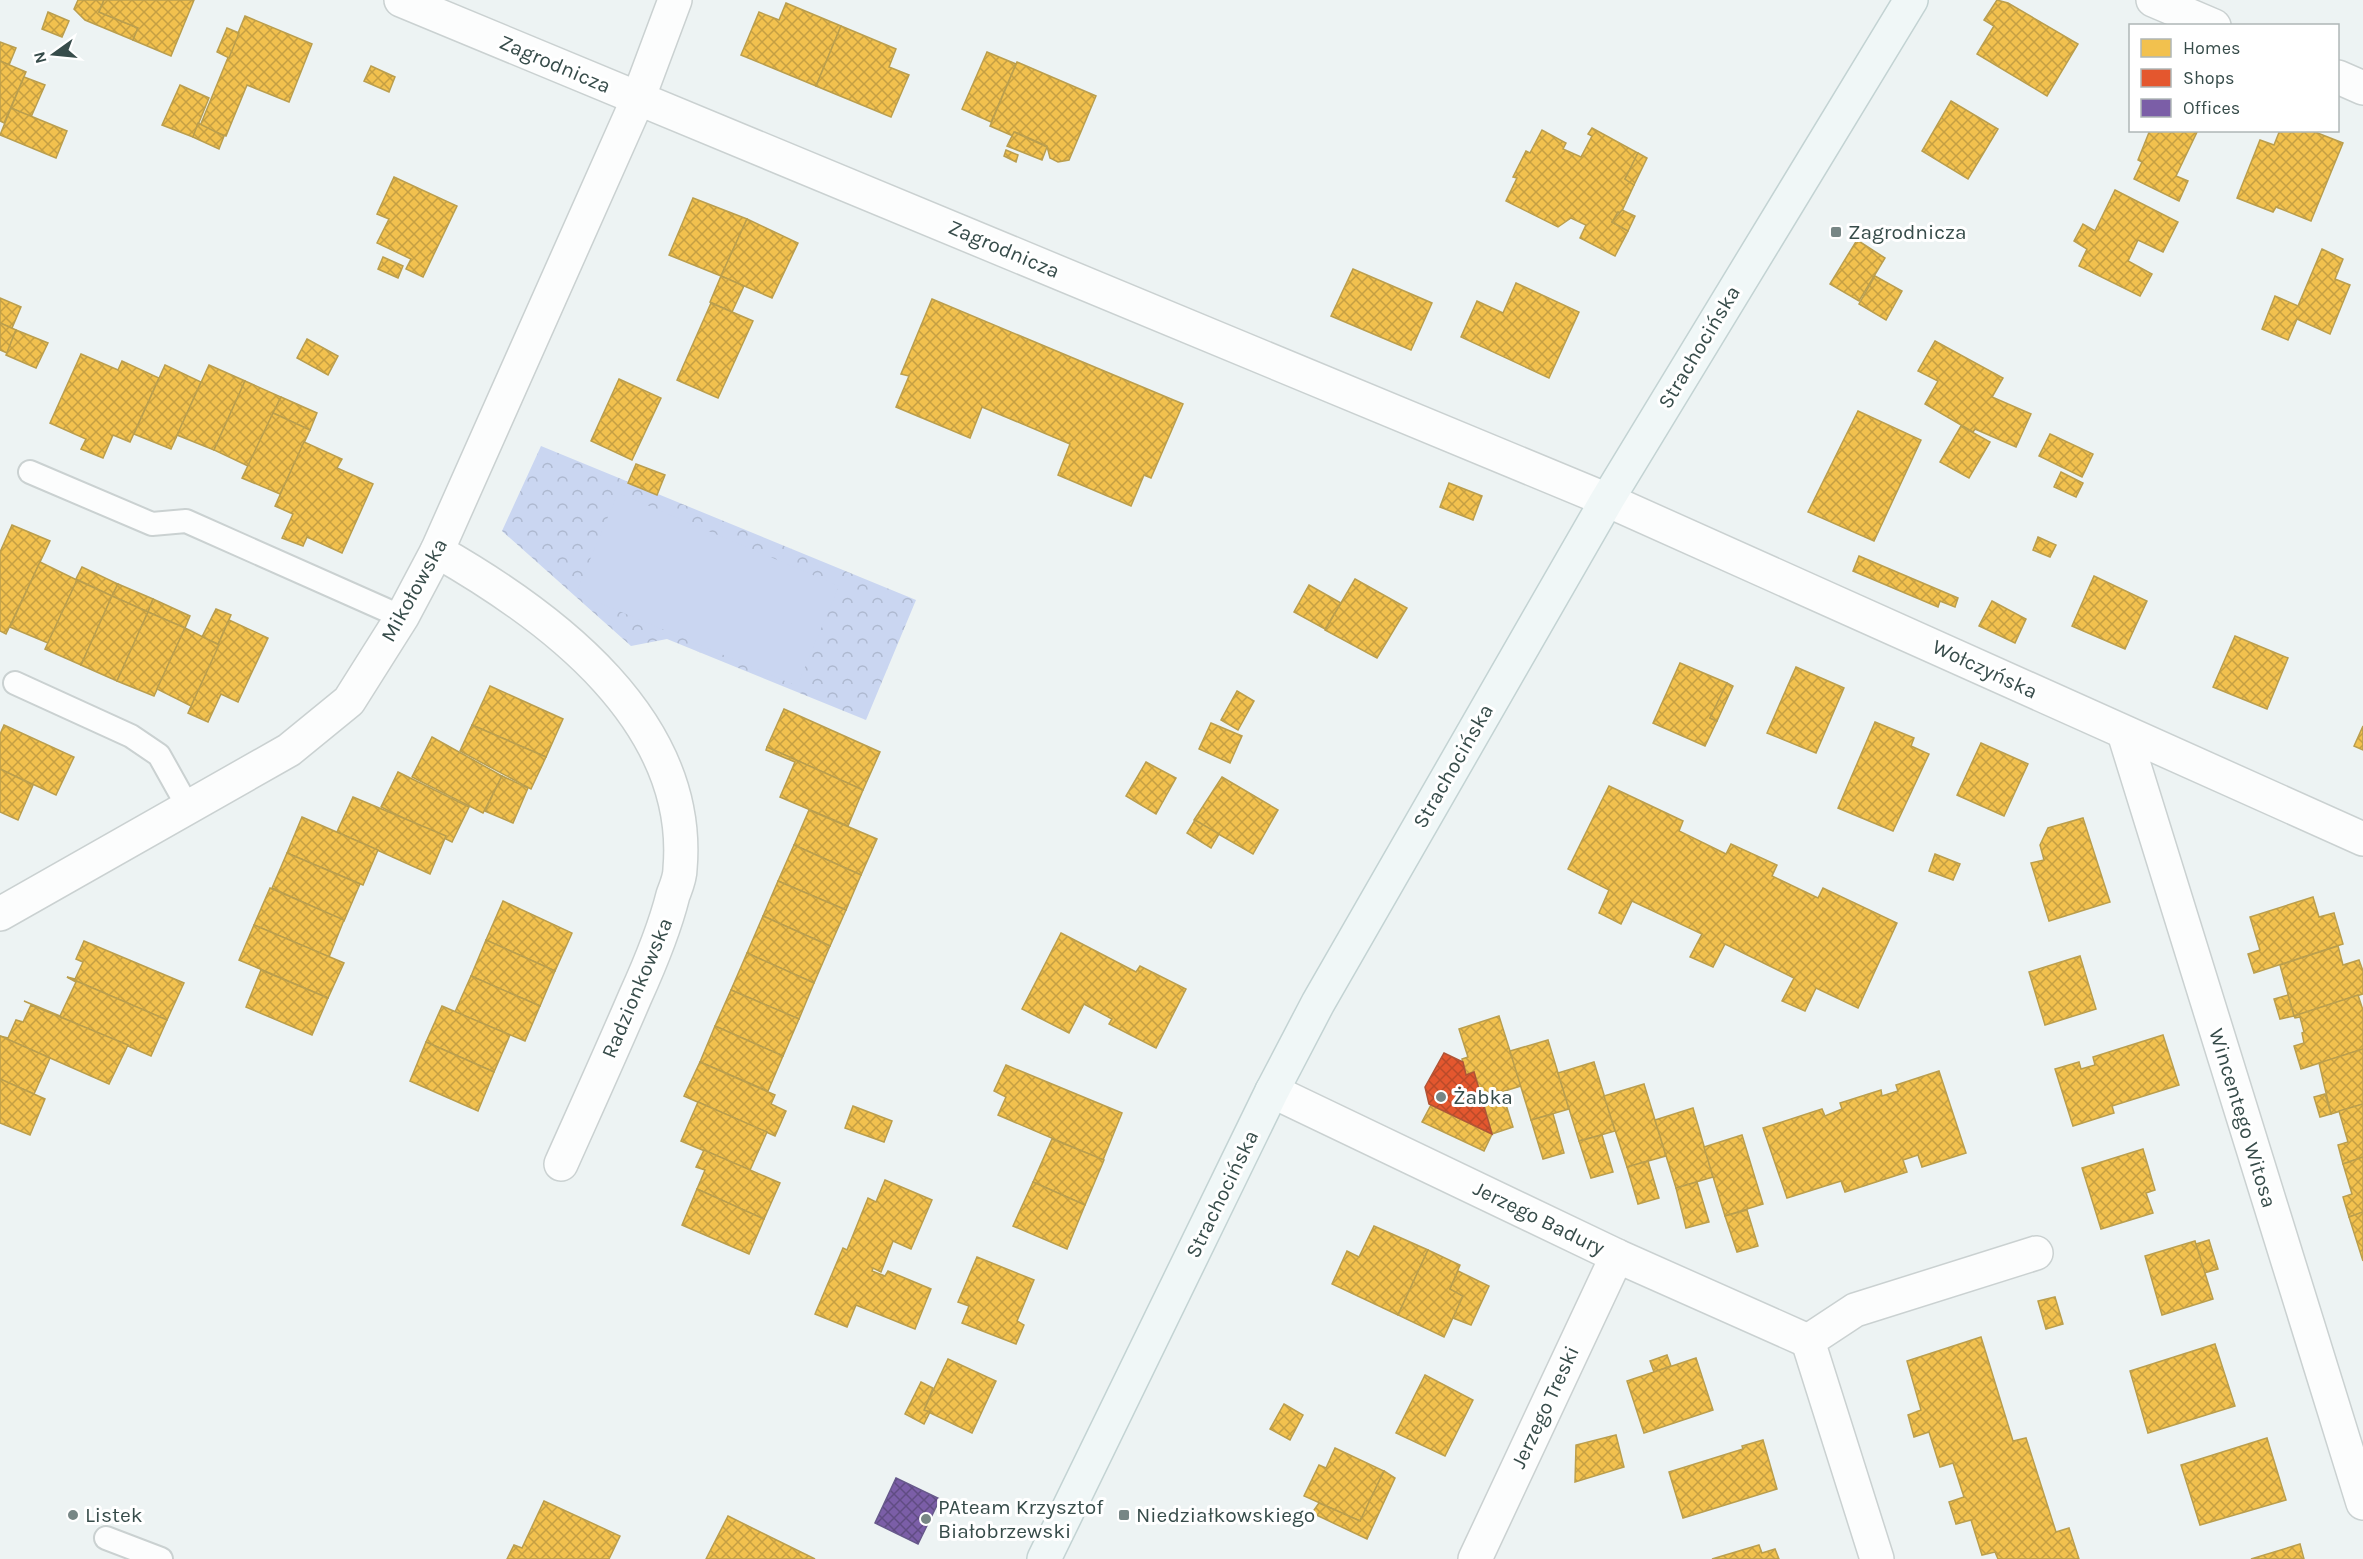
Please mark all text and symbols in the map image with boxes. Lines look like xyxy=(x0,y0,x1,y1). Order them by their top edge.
north arrow xyxy=(24,24,84,84)
legend xyxy=(2129,24,2339,132)
street label: Zagrodnicza xyxy=(496,30,614,98)
text: Homes xyxy=(2183,37,2240,59)
text: N xyxy=(29,50,51,66)
text: Shops xyxy=(2183,67,2235,89)
text: Offices xyxy=(2183,97,2240,119)
street label: Zagrodnicza xyxy=(945,215,1063,283)
place label: Zagrodnicza xyxy=(1848,220,1967,244)
marker: Zagrodnicza xyxy=(1829,225,1843,239)
street label: Strachocińska xyxy=(1653,281,1745,413)
street label: Mikołowska xyxy=(376,534,452,646)
street label: Wołczyńska xyxy=(1929,634,2041,704)
street label: Strachocińska xyxy=(1408,700,1498,832)
street label: Radzionkowska xyxy=(597,914,677,1062)
street label: Wincentego Witosa xyxy=(2204,1026,2282,1210)
place label: Żabka xyxy=(1453,1085,1513,1109)
marker: Żabka xyxy=(1434,1090,1448,1104)
street label: Strachocińska xyxy=(1181,1126,1263,1262)
street label: Jerzego Badury xyxy=(1469,1176,1609,1260)
street label: Jerzego Treski xyxy=(1506,1342,1584,1472)
place label: PAteam Krzysztof Białobrzewski xyxy=(938,1495,1104,1543)
place label: Listek xyxy=(85,1503,143,1527)
place label: Niedziałkowskiego xyxy=(1136,1503,1315,1527)
marker: Listek xyxy=(66,1508,80,1522)
marker: Niedziałkowskiego xyxy=(1117,1508,1131,1522)
marker: PAteam Krzysztof Białobrzewski xyxy=(919,1512,933,1526)

